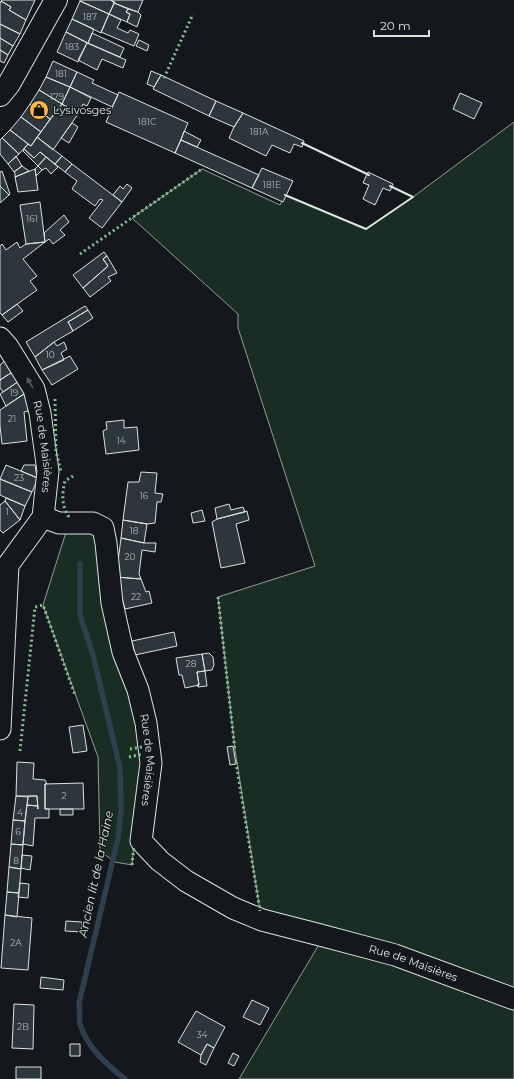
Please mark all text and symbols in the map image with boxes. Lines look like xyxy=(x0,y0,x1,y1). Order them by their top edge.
house number: 187 xyxy=(83,11,97,22)
scale bar xyxy=(374,12,429,38)
text: 20 m xyxy=(380,18,411,33)
house number: 183 xyxy=(65,41,79,52)
house number: 181 xyxy=(55,68,67,79)
house number: 179 xyxy=(50,91,65,102)
shop icon: Lysivosges xyxy=(28,99,50,121)
place label: Lysivosges xyxy=(53,103,112,117)
house number: 181C xyxy=(138,116,157,127)
house number: 181A xyxy=(250,126,269,137)
house number: 181E xyxy=(263,179,281,190)
house number: 161 xyxy=(26,213,38,224)
house number: 10 xyxy=(45,349,55,360)
one-way arrow xyxy=(27,377,34,389)
house number: 19 xyxy=(10,387,19,398)
street label: Rue de Maisières xyxy=(30,399,55,494)
house number: 21 xyxy=(8,413,16,424)
house number: 14 xyxy=(116,435,126,446)
house number: 23 xyxy=(14,472,24,483)
house number: 16 xyxy=(140,490,149,501)
house number: 1 xyxy=(5,506,9,517)
house number: 18 xyxy=(130,525,139,536)
house number: 20 xyxy=(124,551,136,562)
house number: 22 xyxy=(131,591,141,602)
house number: 28 xyxy=(186,658,197,669)
street label: Rue de Maisières xyxy=(137,712,158,808)
house number: 2 xyxy=(61,790,67,801)
house number: 4 xyxy=(17,807,23,818)
water label: Ancien lit de la Haine xyxy=(75,809,116,940)
house number: 6 xyxy=(15,826,21,837)
house number: 8 xyxy=(13,855,19,866)
house number: 2A xyxy=(10,937,22,948)
street label: Rue de Maisières xyxy=(367,941,460,985)
house number: 2B xyxy=(17,1021,29,1032)
house number: 34 xyxy=(196,1029,208,1040)

